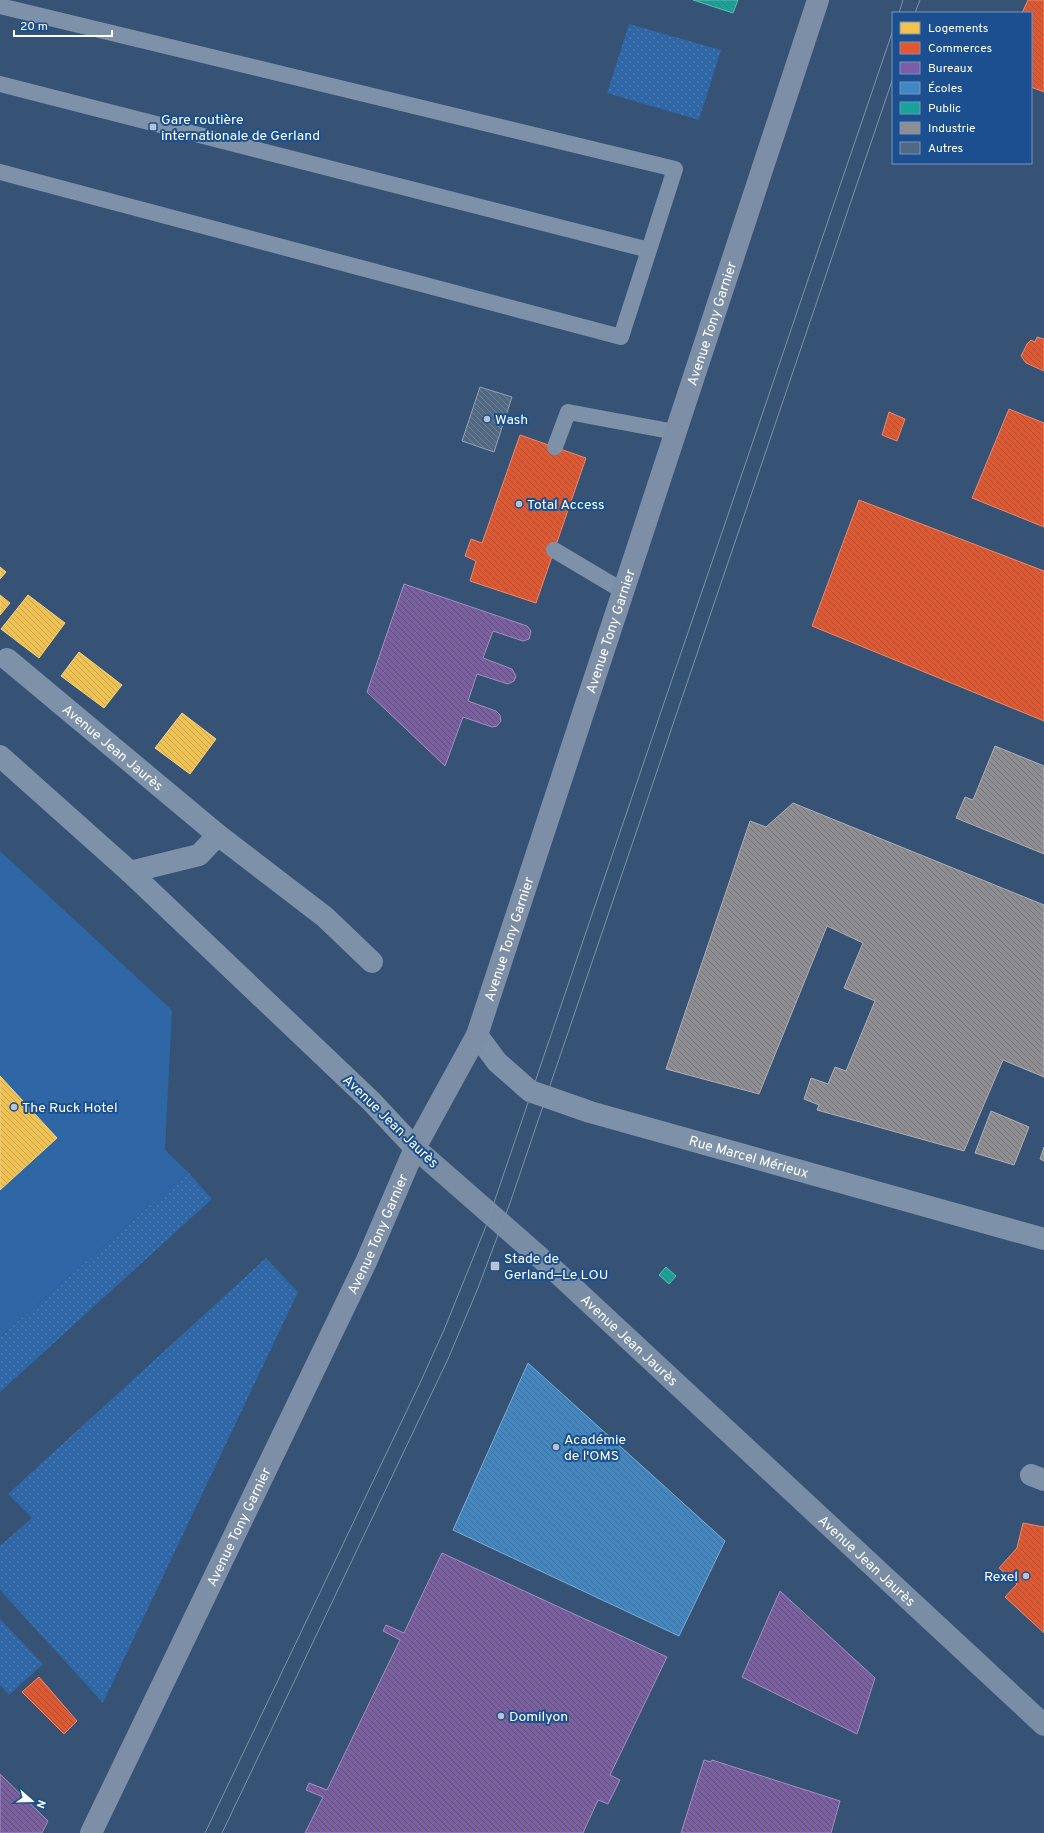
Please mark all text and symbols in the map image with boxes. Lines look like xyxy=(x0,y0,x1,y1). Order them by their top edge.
scale bar xyxy=(14,12,112,38)
legend xyxy=(892,12,1032,164)
text: 20 m xyxy=(20,19,48,35)
text: Logements xyxy=(928,21,988,37)
text: Commerces xyxy=(928,41,992,57)
text: Bureaux xyxy=(928,61,973,77)
text: Écoles xyxy=(928,81,963,97)
text: Public xyxy=(928,101,961,117)
place label: Gare routière internationale de Gerland xyxy=(161,112,320,145)
text: Industrie xyxy=(928,121,976,137)
marker: Gare routière internationale de Gerland xyxy=(148,122,158,132)
text: Autres xyxy=(928,141,963,157)
street label: Avenue Tony Garnier xyxy=(684,259,741,388)
place label: Wash xyxy=(495,412,528,429)
marker: Wash xyxy=(482,414,492,424)
place label: Total Access xyxy=(527,497,605,514)
marker: Total Access xyxy=(514,499,524,509)
street label: Avenue Tony Garnier xyxy=(583,567,640,696)
street label: Avenue Jean Jaurès xyxy=(58,701,166,796)
street label: Avenue Tony Garnier xyxy=(482,874,539,1004)
street label: Avenue Jean Jaurès xyxy=(339,1072,441,1172)
place label: The Ruck Hotel xyxy=(22,1100,118,1117)
marker: The Ruck Hotel xyxy=(9,1102,19,1112)
street label: Rue Marcel Mérieux xyxy=(687,1133,810,1183)
street label: Avenue Tony Garnier xyxy=(345,1171,413,1298)
place label: Stade de Gerland—Le LOU xyxy=(504,1251,608,1284)
marker: Stade de Gerland—Le LOU xyxy=(489,1260,501,1272)
street label: Avenue Jean Jaurès xyxy=(576,1292,681,1390)
place label: Académie de l'OMS xyxy=(564,1432,626,1465)
marker: Académie de l'OMS xyxy=(551,1442,561,1452)
street label: Avenue Tony Garnier xyxy=(204,1465,276,1590)
street label: Avenue Jean Jaurès xyxy=(814,1512,918,1611)
place label: Rexel xyxy=(984,1569,1018,1586)
marker: Rexel xyxy=(1021,1571,1031,1581)
place label: Domilyon xyxy=(509,1709,568,1726)
marker: Domilyon xyxy=(496,1711,506,1721)
north arrow xyxy=(12,1781,52,1821)
text: N xyxy=(33,1798,48,1810)

